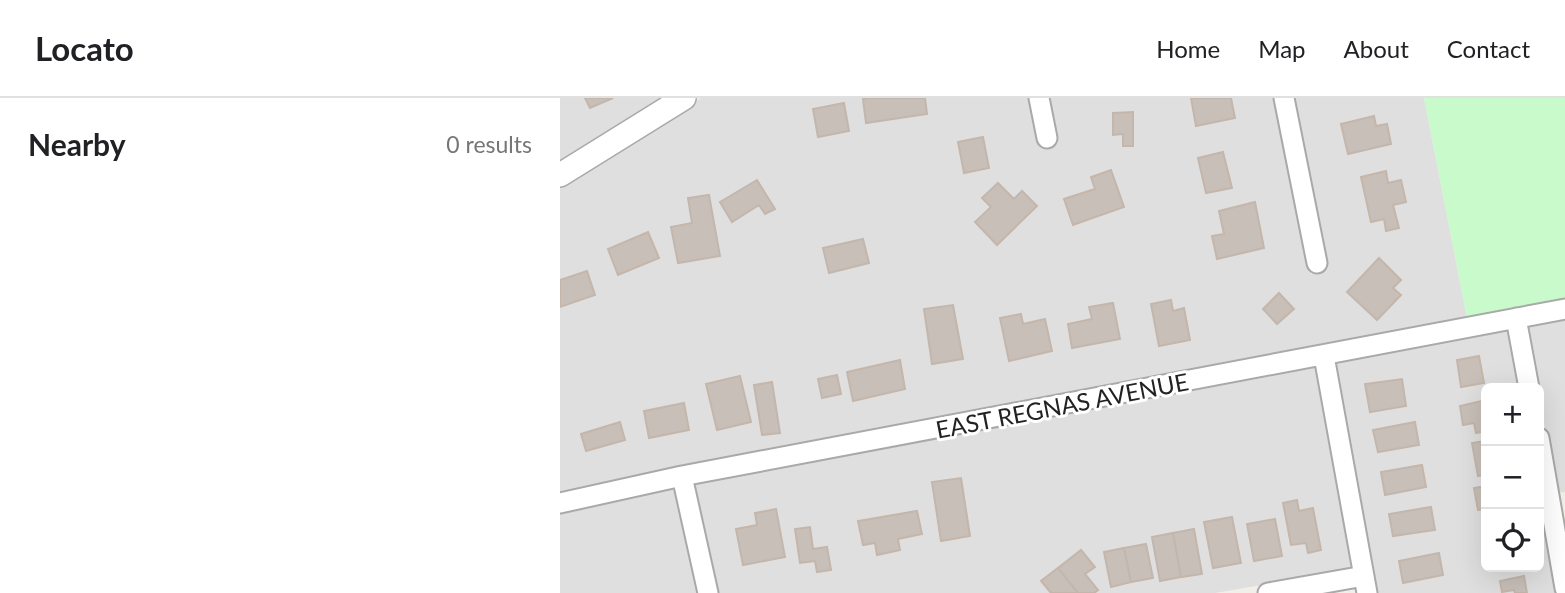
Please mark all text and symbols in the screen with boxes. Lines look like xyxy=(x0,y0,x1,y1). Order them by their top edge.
text: Locato xyxy=(35,28,134,68)
text: Home xyxy=(1156,34,1220,63)
text: Map xyxy=(1258,34,1306,63)
text: About xyxy=(1344,34,1409,63)
text: Contact xyxy=(1447,34,1530,63)
text: Nearby xyxy=(28,126,126,162)
text: 0 results xyxy=(446,130,532,158)
street label: EAST REGNAS AVENUE xyxy=(933,366,1191,444)
map controls xyxy=(1481,383,1544,572)
button: + xyxy=(1481,383,1544,446)
button: − xyxy=(1481,446,1544,509)
button: locate xyxy=(1481,509,1544,572)

